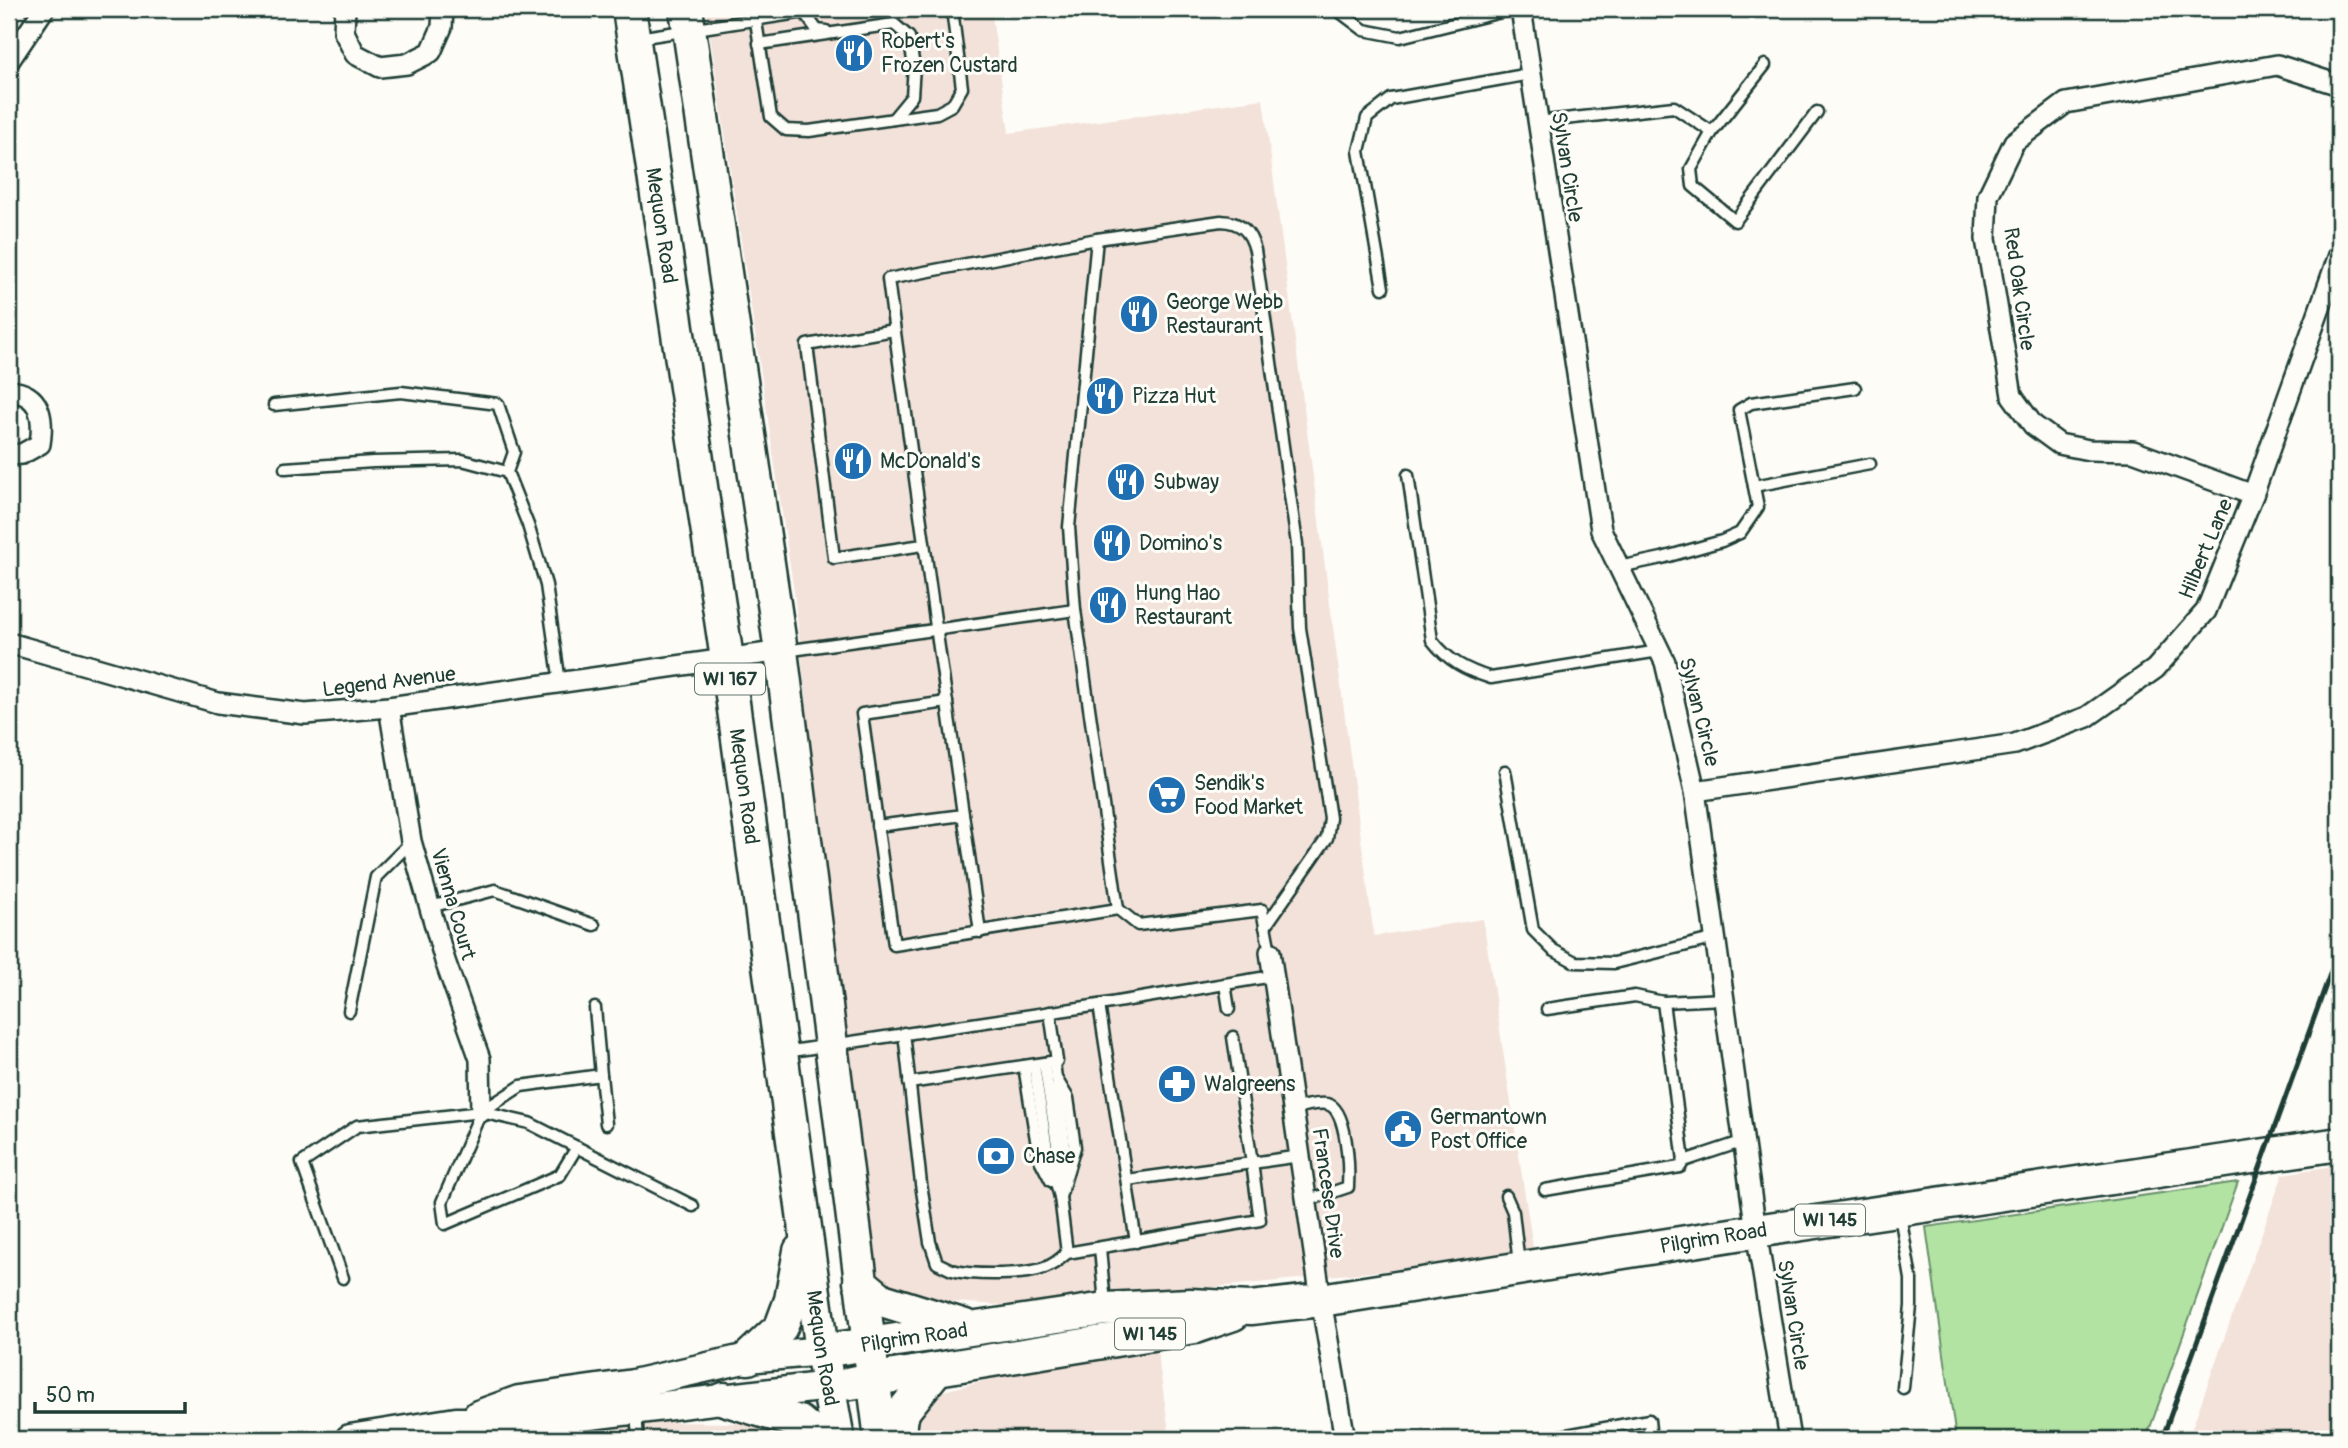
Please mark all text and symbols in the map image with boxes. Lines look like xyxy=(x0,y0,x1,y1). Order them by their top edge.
place label: Robert's Frozen Custard xyxy=(881,28,1018,79)
restaurant icon: Robert's Frozen Custard xyxy=(833,32,875,74)
street label: Sylvan Circle xyxy=(1545,110,1589,225)
street label: Mequon Road xyxy=(640,166,684,285)
street label: Red Oak Circle xyxy=(1997,226,2041,353)
place label: George Webb Restaurant xyxy=(1166,289,1283,340)
restaurant icon: George Webb Restaurant xyxy=(1118,293,1160,335)
restaurant icon: Pizza Hut xyxy=(1084,375,1126,417)
place label: Pizza Hut xyxy=(1132,383,1216,410)
restaurant icon: McDonald's xyxy=(832,440,874,482)
place label: McDonald's xyxy=(880,448,981,475)
restaurant icon: Subway xyxy=(1105,461,1147,503)
place label: Subway xyxy=(1153,469,1219,496)
street label: Hilbert Lane xyxy=(2173,494,2239,603)
restaurant icon: Domino's xyxy=(1091,522,1133,564)
place label: Domino's xyxy=(1139,530,1223,557)
place label: Hung Hao Restaurant xyxy=(1135,580,1233,631)
restaurant icon: Hung Hao Restaurant xyxy=(1087,584,1129,626)
street label: Sylvan Circle xyxy=(1672,655,1726,770)
street label: Legend Avenue xyxy=(321,660,458,704)
road number: WI 167 xyxy=(695,664,765,694)
street label: Mequon Road xyxy=(723,727,766,846)
place label: Sendik's Food Market xyxy=(1194,770,1304,821)
supermarket icon: Sendik's Food Market xyxy=(1146,774,1188,816)
street label: Vienna Court xyxy=(424,845,482,964)
pharmacy icon: Walgreens xyxy=(1156,1063,1198,1105)
place label: Walgreens xyxy=(1204,1071,1296,1098)
place label: Germantown Post Office xyxy=(1430,1104,1547,1155)
public building icon: Germantown Post Office xyxy=(1382,1108,1424,1150)
street label: Francese Drive xyxy=(1305,1126,1351,1261)
bank icon: Chase xyxy=(975,1135,1017,1177)
place label: Chase xyxy=(1023,1143,1076,1170)
road number: WI 145 xyxy=(1795,1204,1865,1236)
street label: Pilgrim Road xyxy=(1658,1216,1769,1260)
street label: Sylvan Circle xyxy=(1771,1258,1815,1373)
street label: Mequon Road xyxy=(800,1288,845,1408)
street label: Pilgrim Road xyxy=(858,1316,970,1359)
road number: WI 145 xyxy=(1115,1318,1185,1350)
scale bar xyxy=(35,1371,186,1415)
text: 50 m xyxy=(46,1382,95,1409)

